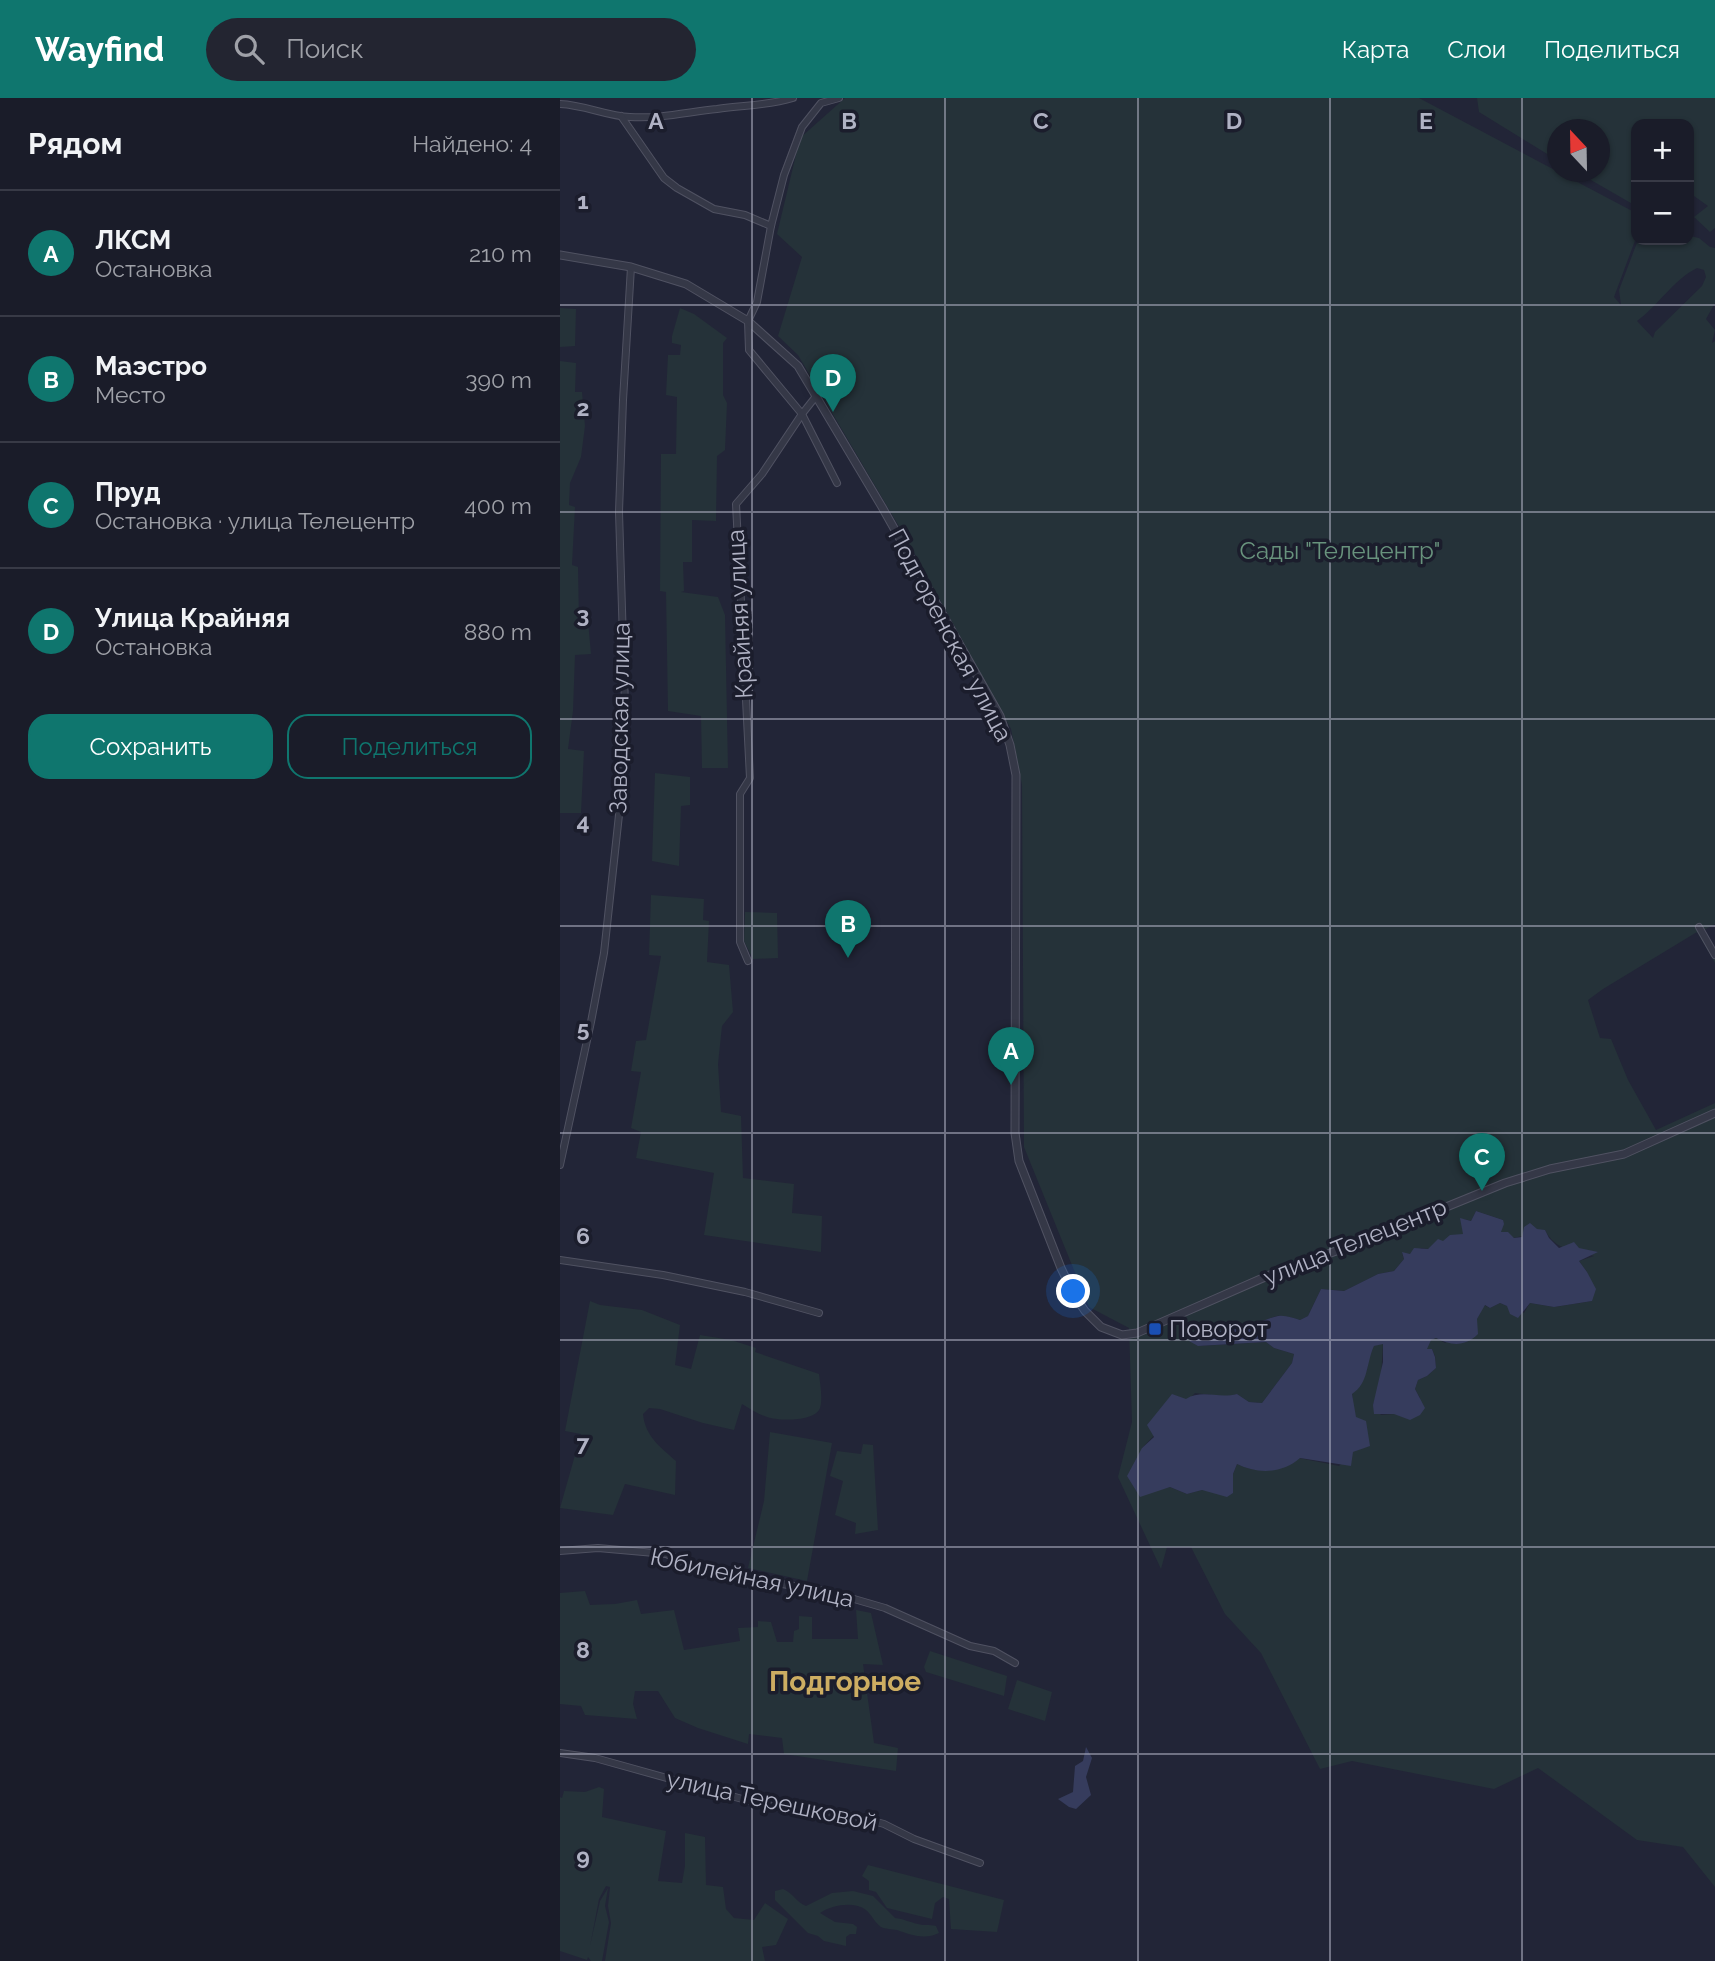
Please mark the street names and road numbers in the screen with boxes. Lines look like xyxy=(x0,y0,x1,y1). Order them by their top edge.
street label: Подгоренская улица xyxy=(882,523,1019,746)
street label: Крайняя улица xyxy=(721,529,758,699)
street label: Заводская улица xyxy=(603,622,636,814)
street label: улица Телецентр xyxy=(1259,1192,1451,1292)
street label: Юбилейная улица xyxy=(648,1542,856,1613)
street label: улица Терешковой xyxy=(664,1764,880,1837)

